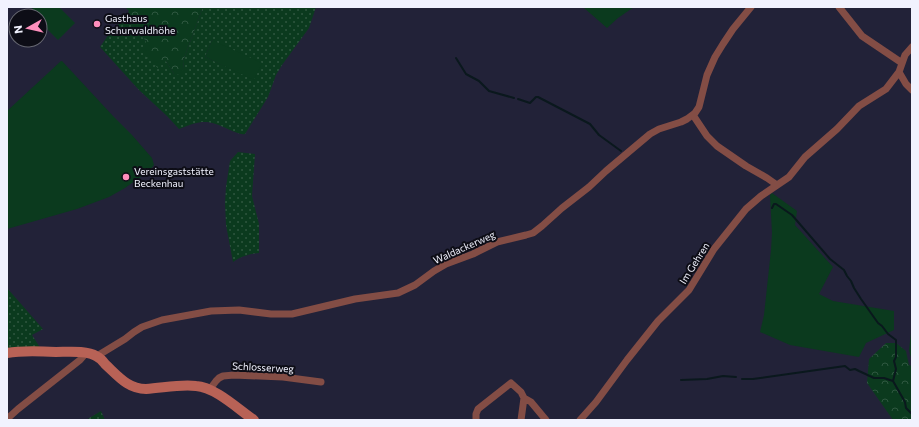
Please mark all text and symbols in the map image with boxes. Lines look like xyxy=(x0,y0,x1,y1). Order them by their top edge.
north arrow xyxy=(8,8,48,48)
place label: Gasthaus Schurwaldhöhe xyxy=(105,12,175,36)
marker: Gasthaus Schurwaldhöhe xyxy=(92,19,102,29)
text: N xyxy=(11,24,25,34)
place label: Vereinsgaststätte Beckenhau xyxy=(134,165,214,189)
marker: Vereinsgaststätte Beckenhau xyxy=(121,172,131,182)
street label: Waldackerweg xyxy=(431,228,497,266)
street label: Im Gehren xyxy=(677,240,711,286)
street label: Schlosserweg xyxy=(232,359,295,375)

